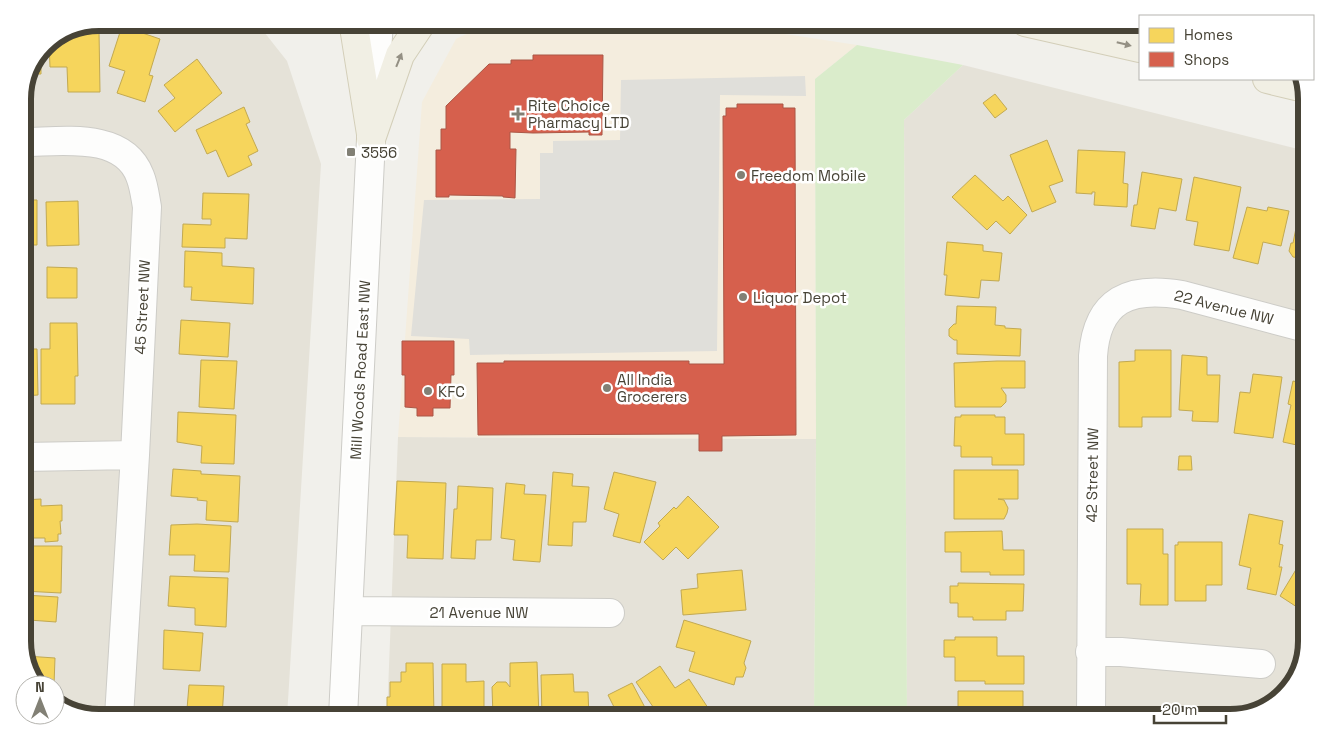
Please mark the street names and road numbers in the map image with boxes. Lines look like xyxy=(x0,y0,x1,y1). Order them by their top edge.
street label: 45 Street NW xyxy=(130,259,154,355)
street label: Mill Woods Road East NW xyxy=(346,280,374,460)
street label: 22 Avenue NW xyxy=(1172,285,1276,329)
street label: 42 Street NW xyxy=(1082,427,1102,523)
street label: 21 Avenue NW xyxy=(430,603,528,622)

